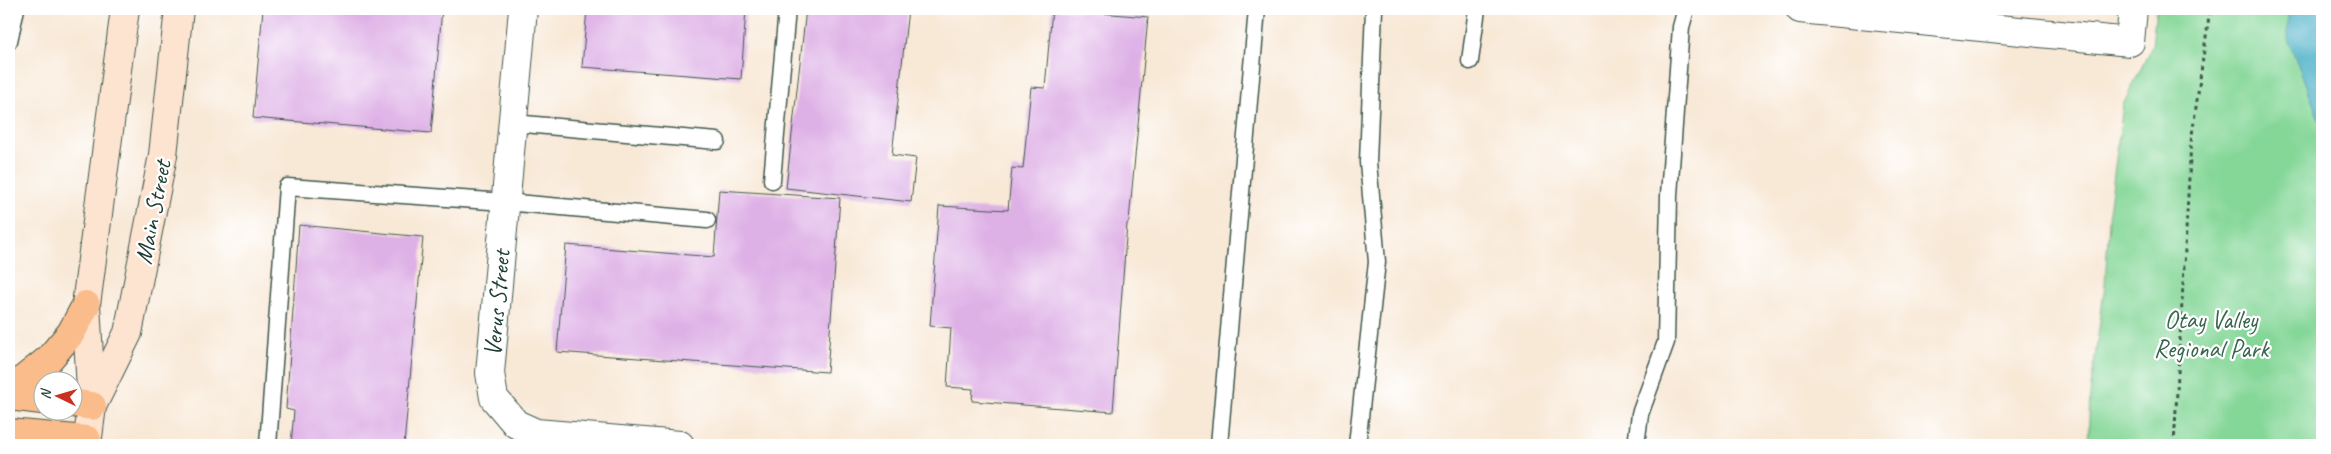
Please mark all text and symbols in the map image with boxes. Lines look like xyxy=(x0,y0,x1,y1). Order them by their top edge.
street label: Main Street xyxy=(127,155,179,267)
street label: Verus Street xyxy=(476,246,518,357)
park label: Otay Valley Regional Park xyxy=(2154,304,2270,365)
north arrow xyxy=(32,372,82,422)
text: N xyxy=(37,388,55,400)

